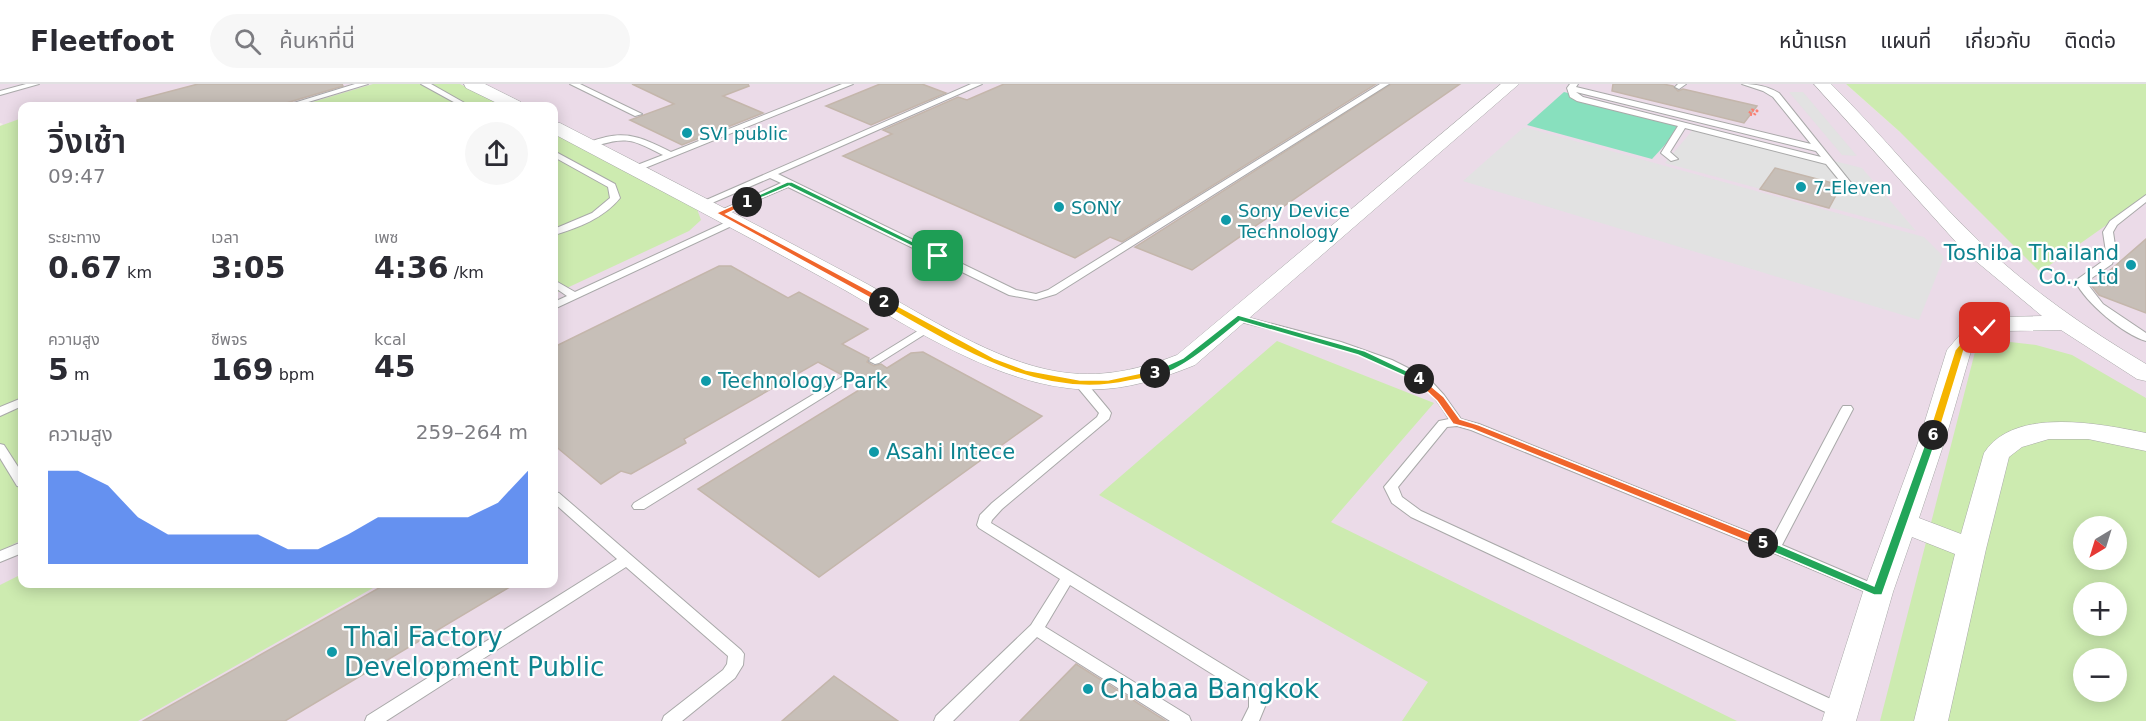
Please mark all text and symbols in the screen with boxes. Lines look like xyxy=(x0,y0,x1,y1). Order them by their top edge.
search box xyxy=(210,14,630,68)
text: Fleetfoot xyxy=(30,25,174,58)
icon: search xyxy=(231,25,264,58)
text: ค้นหาที่นี่ xyxy=(279,28,355,53)
text: หน้าแรก xyxy=(1779,29,1847,53)
text: แผนที่ xyxy=(1880,29,1931,53)
text: เกี่ยวกับ xyxy=(1964,29,2031,53)
text: ติดต่อ xyxy=(2064,29,2116,53)
text: วิ่งเช้า xyxy=(48,122,126,161)
button: share xyxy=(465,122,528,185)
place label: SVI public xyxy=(699,123,788,144)
marker: SVI public xyxy=(680,126,694,140)
text: 09:47 xyxy=(48,164,106,188)
place label: 7-Eleven xyxy=(1813,177,1892,198)
marker: 7-Eleven xyxy=(1794,180,1808,194)
pin: 1 xyxy=(732,187,762,217)
text: 1 xyxy=(741,192,753,211)
place label: SONY xyxy=(1071,197,1122,218)
marker: SONY xyxy=(1052,200,1066,214)
place label: Sony Device Technology xyxy=(1237,200,1350,242)
marker: Sony Device Technology xyxy=(1219,213,1233,227)
text: ระยะทาง xyxy=(48,228,101,247)
text: เวลา xyxy=(211,228,239,247)
text: เพซ xyxy=(374,228,398,247)
pin xyxy=(912,230,963,281)
icon: arrive xyxy=(921,239,954,272)
place label: Toshiba Thailand Co., Ltd xyxy=(1943,241,2119,289)
text: 0.67 xyxy=(48,250,122,285)
text: 3:05 xyxy=(211,250,286,285)
text: 4:36 xyxy=(374,250,449,285)
marker: Toshiba Thailand Co., Ltd xyxy=(2124,258,2138,272)
text: km xyxy=(122,263,152,282)
text: /km xyxy=(449,263,484,282)
pin: 2 xyxy=(869,287,899,317)
text: 2 xyxy=(878,292,890,311)
pin xyxy=(1959,302,2010,353)
icon: check xyxy=(1968,311,2001,344)
text: ความสูง xyxy=(48,330,100,349)
text: ชีพจร xyxy=(211,330,247,349)
text: kcal xyxy=(374,330,406,349)
text: 45 xyxy=(374,349,416,384)
text: 5 xyxy=(48,352,69,387)
text: 169 xyxy=(211,352,274,387)
pin: 3 xyxy=(1140,358,1170,388)
text: 3 xyxy=(1149,363,1161,382)
pin: 4 xyxy=(1404,364,1434,394)
text: m xyxy=(69,365,90,384)
text: bpm xyxy=(274,365,315,384)
place label: Technology Park xyxy=(717,369,889,393)
text: 4 xyxy=(1413,369,1425,388)
marker: Technology Park xyxy=(699,374,713,388)
text: 259–264 m xyxy=(416,420,528,444)
pin: 6 xyxy=(1918,420,1948,450)
text: ความสูง xyxy=(48,422,113,446)
text: 6 xyxy=(1927,425,1939,444)
place label: Asahi Intece xyxy=(886,440,1015,464)
marker: Asahi Intece xyxy=(867,445,881,459)
north arrow xyxy=(2073,516,2127,570)
map controls xyxy=(2073,516,2127,702)
pin: 5 xyxy=(1748,528,1778,558)
text: 5 xyxy=(1757,533,1769,552)
button: + xyxy=(2073,582,2127,636)
place label: Thai Factory Development Public xyxy=(343,622,604,682)
marker: Thai Factory Development Public xyxy=(325,645,339,659)
button: − xyxy=(2073,648,2127,702)
place label: Chabaa Bangkok xyxy=(1100,674,1319,704)
marker: Chabaa Bangkok xyxy=(1081,682,1095,696)

